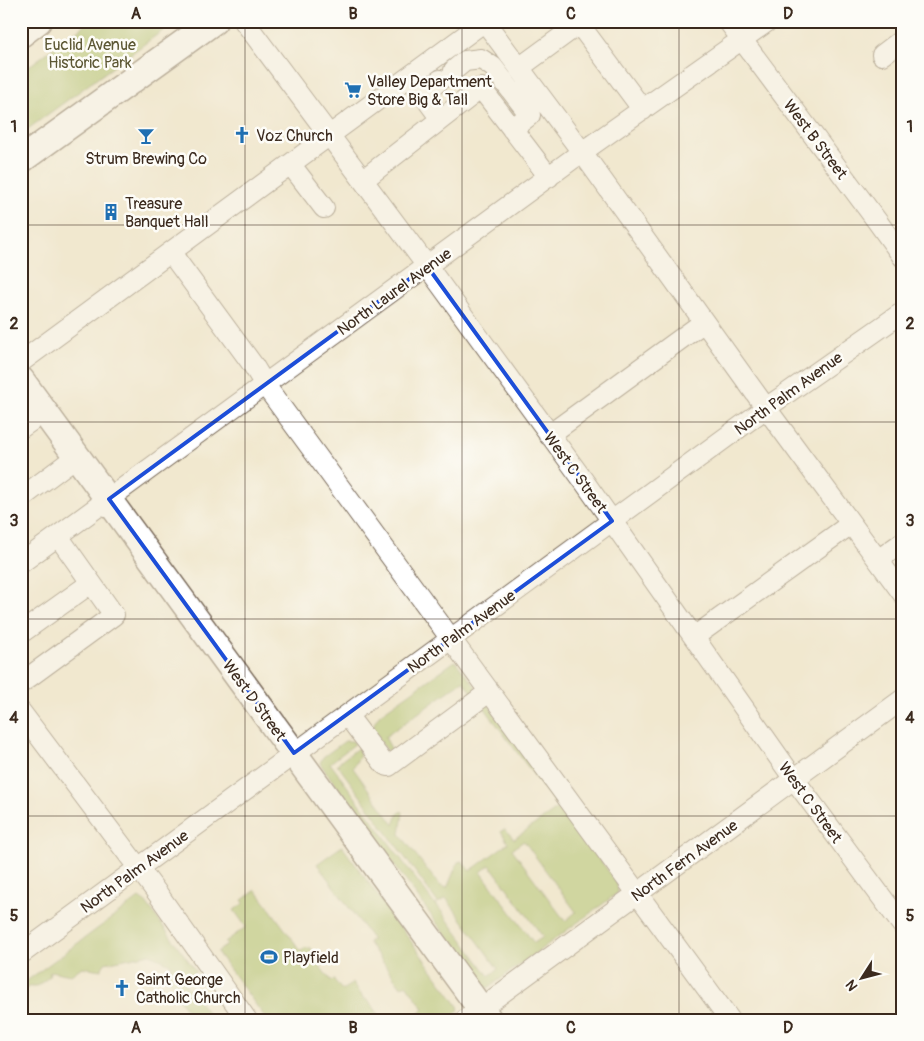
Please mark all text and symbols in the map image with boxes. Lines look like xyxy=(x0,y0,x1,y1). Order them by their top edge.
text: A xyxy=(131,4,142,24)
text: B xyxy=(348,4,358,24)
text: C xyxy=(566,4,576,24)
text: D xyxy=(783,4,793,24)
park label: Euclid Avenue Historic Park xyxy=(44,35,136,73)
place label: Valley Department Store Big & Tall xyxy=(367,72,493,110)
supermarket icon: Valley Department Store Big & Tall xyxy=(343,80,363,100)
street label: West B Street xyxy=(779,96,852,184)
text: 1 xyxy=(11,117,17,137)
text: 1 xyxy=(907,117,913,137)
church icon: Voz Church xyxy=(232,125,252,145)
bar icon: Strum Brewing Co xyxy=(136,126,156,146)
place label: Voz Church xyxy=(256,126,333,146)
place label: Strum Brewing Co xyxy=(85,149,207,169)
place label: Treasure Banquet Hall xyxy=(125,194,209,232)
building icon: Treasure Banquet Hall xyxy=(101,202,121,222)
street label: North Laurel Avenue xyxy=(334,244,456,340)
text: 2 xyxy=(10,314,19,334)
text: 2 xyxy=(906,314,915,334)
street label: North Palm Avenue xyxy=(731,348,847,440)
street label: West C Street xyxy=(539,428,612,517)
text: 3 xyxy=(10,511,19,531)
text: 3 xyxy=(906,511,915,531)
street label: North Palm Avenue xyxy=(404,586,520,678)
street label: West D Street xyxy=(218,656,291,746)
text: 4 xyxy=(9,708,19,728)
text: 4 xyxy=(905,708,915,728)
street label: West C Street xyxy=(774,758,847,847)
street label: North Fern Avenue xyxy=(627,815,742,906)
street label: North Palm Avenue xyxy=(77,826,193,918)
text: 5 xyxy=(10,906,19,926)
text: 5 xyxy=(906,906,915,926)
sports icon: Playfield xyxy=(259,947,279,967)
place label: Playfield xyxy=(283,948,339,968)
north arrow xyxy=(836,954,886,1004)
place label: Saint George Catholic Church xyxy=(136,970,240,1008)
text: N xyxy=(842,977,862,994)
church icon: Saint George Catholic Church xyxy=(112,978,132,998)
text: A xyxy=(131,1018,142,1038)
text: B xyxy=(348,1018,358,1038)
text: C xyxy=(566,1018,576,1038)
text: D xyxy=(783,1018,793,1038)

